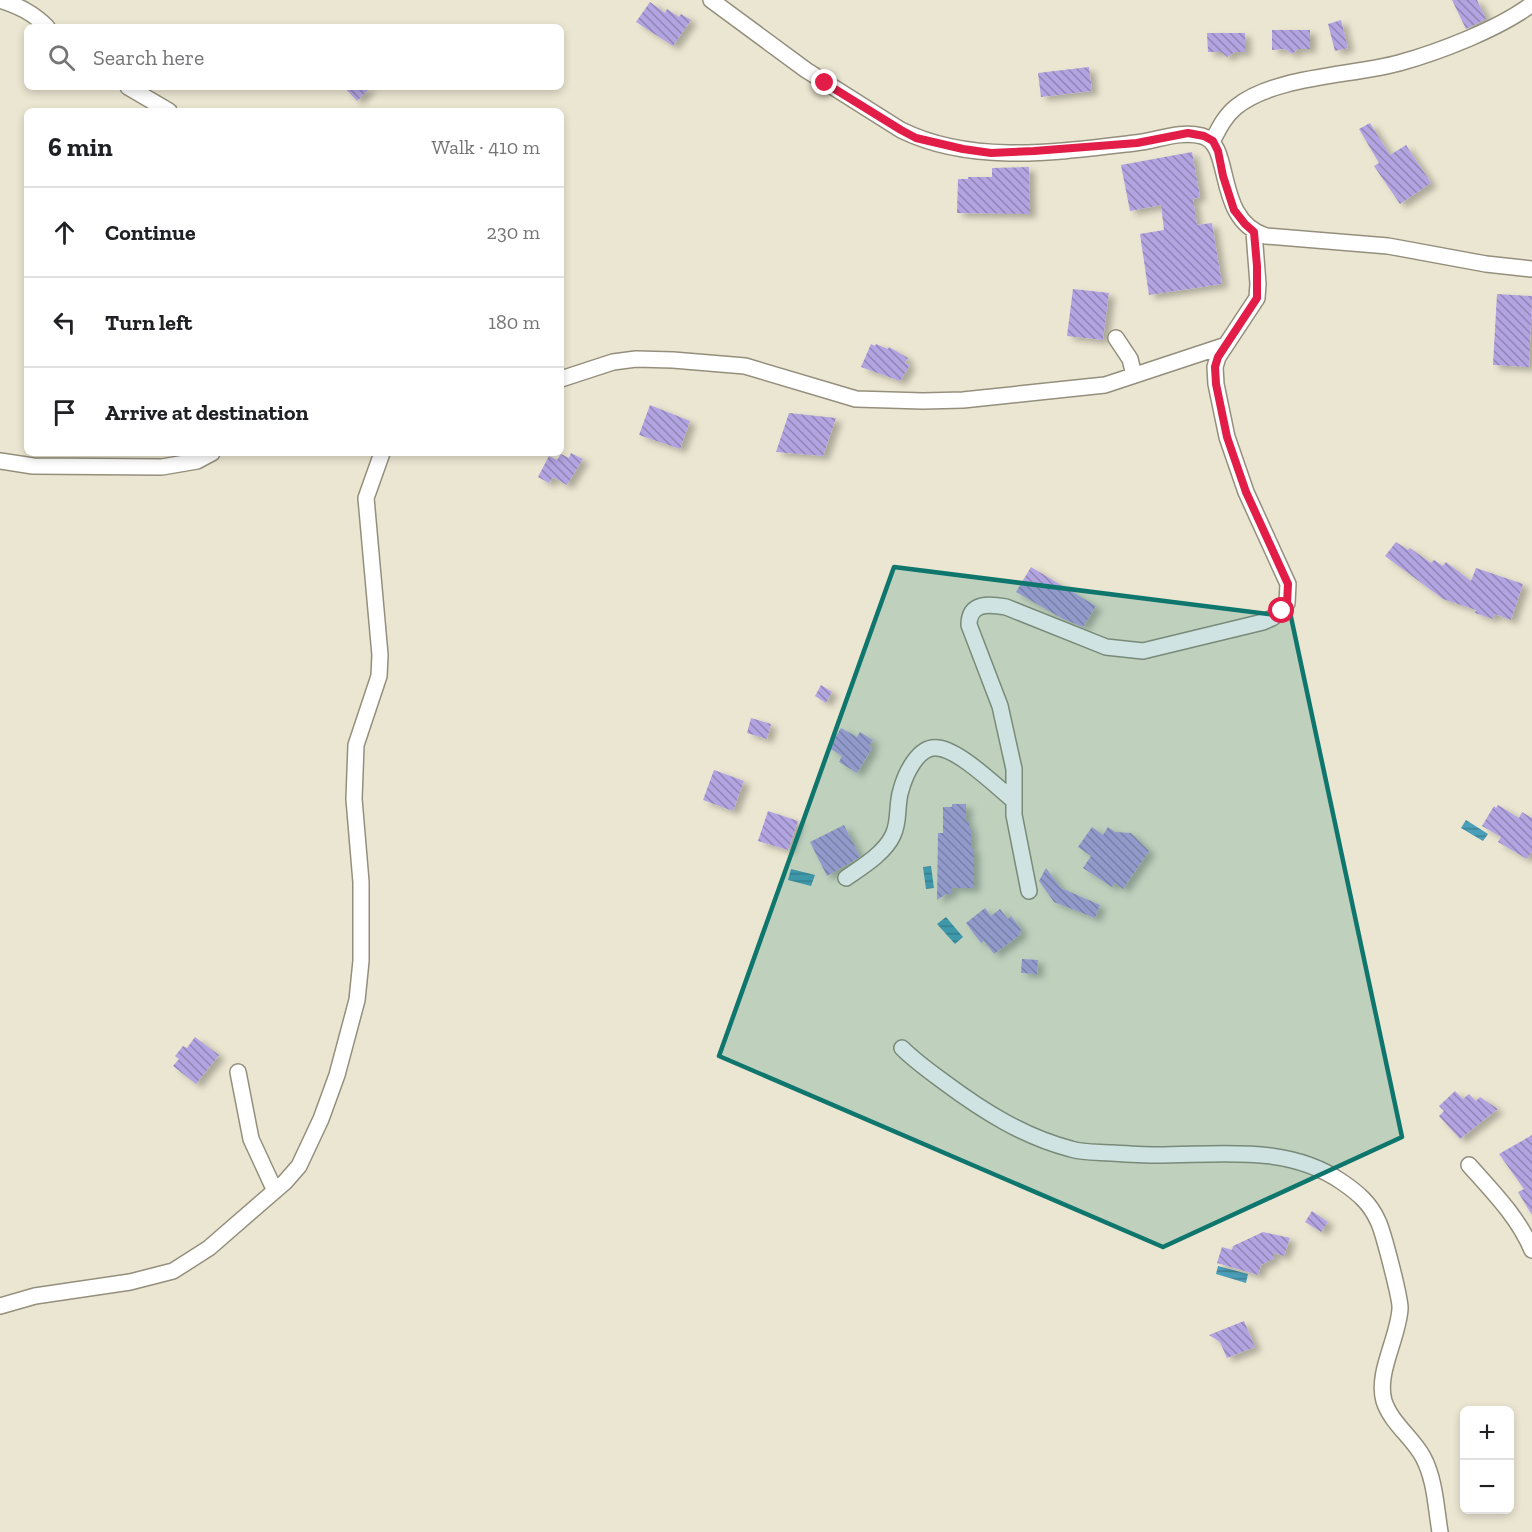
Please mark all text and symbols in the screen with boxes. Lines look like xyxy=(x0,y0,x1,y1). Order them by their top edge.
search box xyxy=(24,24,564,90)
icon: search xyxy=(45,41,78,74)
text: Search here xyxy=(93,44,204,71)
route end xyxy=(811,69,837,95)
text: 6 min xyxy=(48,131,113,163)
text: Walk · 410 m xyxy=(432,135,540,159)
icon: ahead xyxy=(48,216,81,249)
text: Continue xyxy=(105,219,196,246)
text: 230 m xyxy=(487,220,540,244)
icon: left xyxy=(48,306,81,339)
text: Turn left xyxy=(105,309,192,336)
text: 180 m xyxy=(488,310,540,334)
icon: arrive xyxy=(48,396,81,429)
text: Arrive at destination xyxy=(105,399,308,426)
route start xyxy=(1268,597,1294,623)
map controls xyxy=(1460,1406,1514,1514)
button: + xyxy=(1460,1406,1514,1460)
button: − xyxy=(1460,1460,1514,1514)

